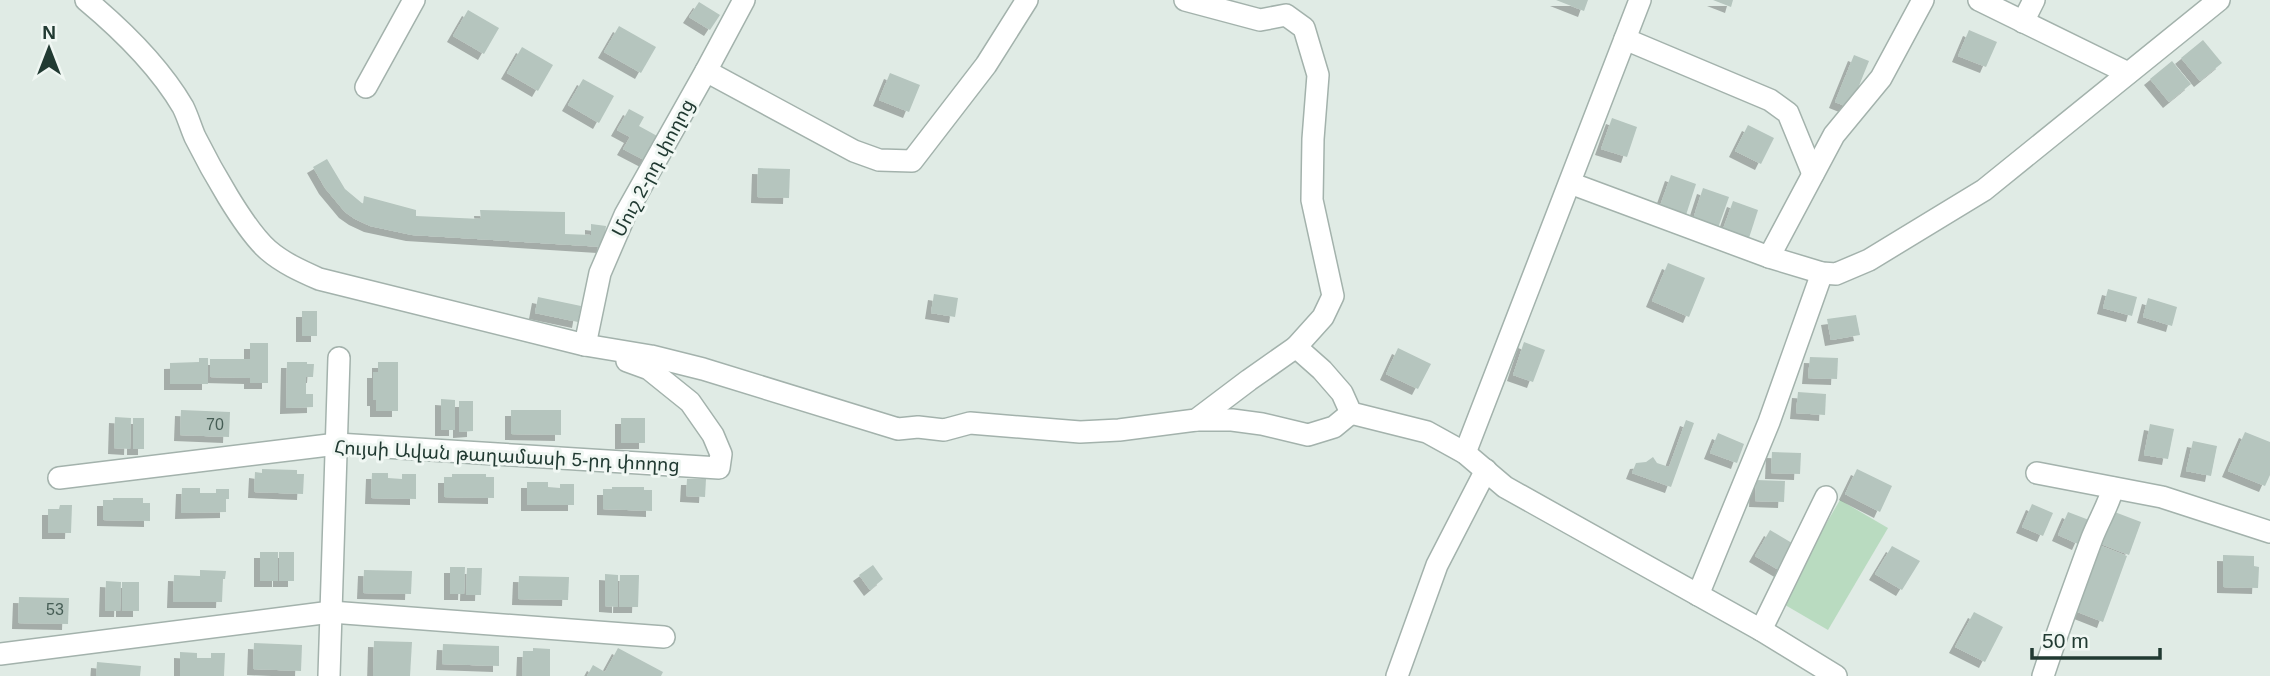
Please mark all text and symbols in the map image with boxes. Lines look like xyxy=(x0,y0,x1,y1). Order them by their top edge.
north arrow xyxy=(14,14,84,84)
text: N xyxy=(42,22,56,43)
street label: Մուշ 2-րդ փողոց xyxy=(608,96,699,241)
house number: 70 xyxy=(206,416,224,433)
street label: Հույսի Ավան թաղամասի 5-րդ փողոց xyxy=(334,436,680,477)
house number: 53 xyxy=(46,601,64,618)
scale bar xyxy=(2032,616,2160,660)
text: 50 m xyxy=(2042,629,2089,652)

